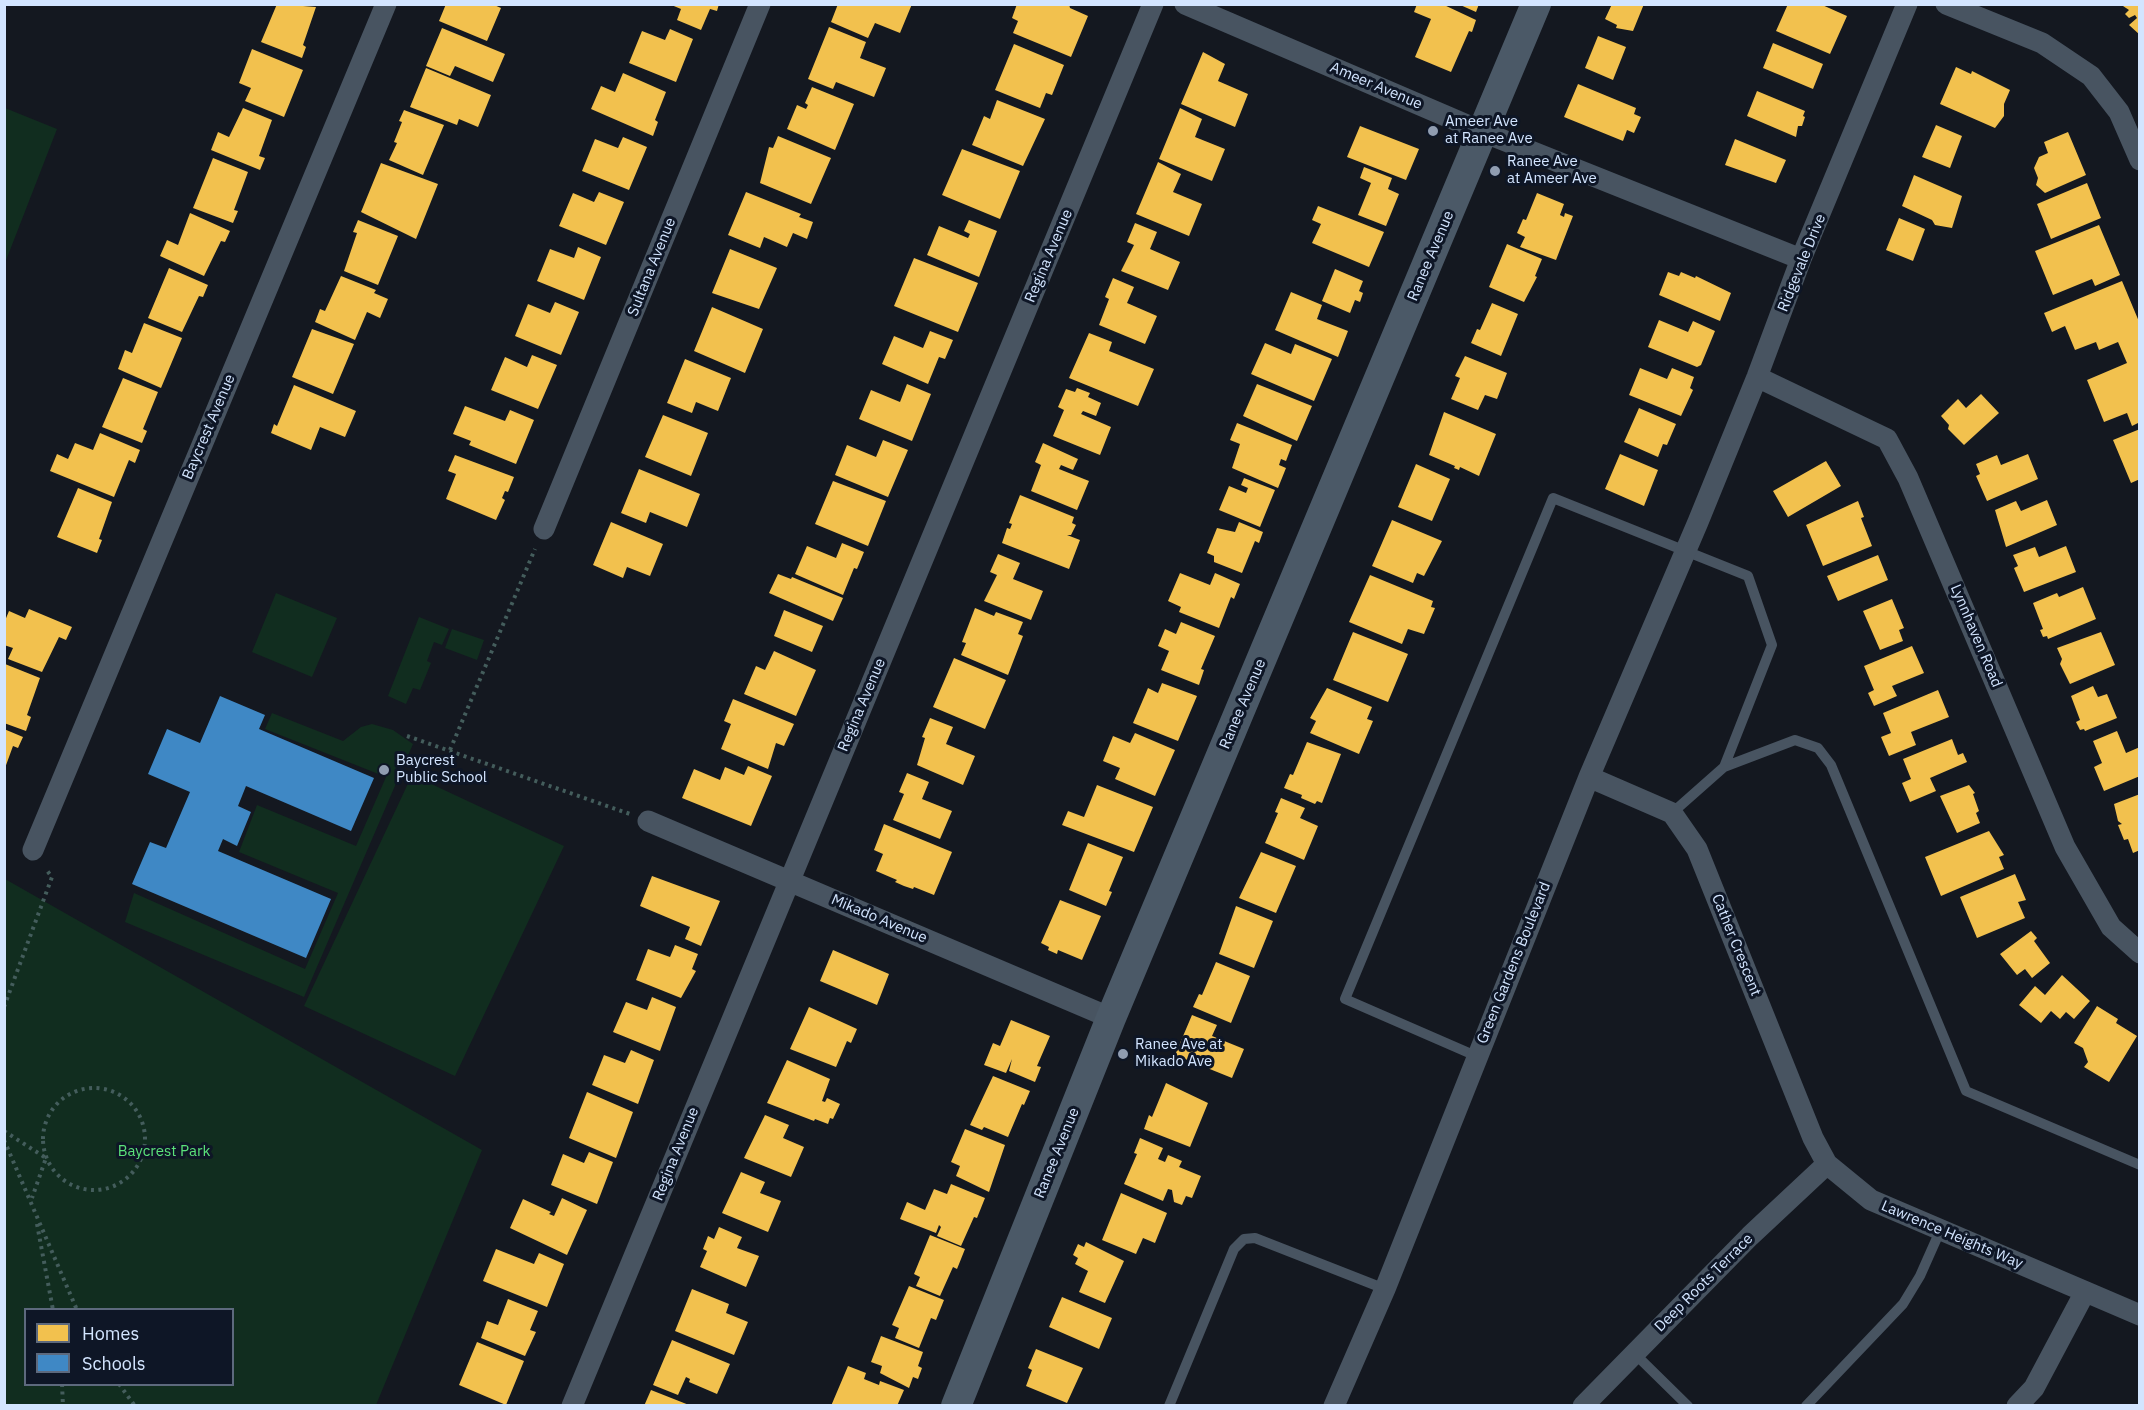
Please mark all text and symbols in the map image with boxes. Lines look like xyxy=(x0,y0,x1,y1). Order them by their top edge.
street label: Ameer Avenue xyxy=(1327,59,1425,113)
place label: Ameer Ave at Ranee Ave xyxy=(1445,113,1533,148)
marker: Ameer Ave at Ranee Ave xyxy=(1426,124,1440,138)
place label: Ranee Ave at Ameer Ave xyxy=(1507,153,1597,188)
marker: Ranee Ave at Ameer Ave xyxy=(1488,164,1502,178)
street label: Regina Avenue xyxy=(1021,207,1077,305)
street label: Ranee Avenue xyxy=(1404,208,1458,304)
street label: Ridgevale Drive xyxy=(1774,211,1830,315)
street label: Sultana Avenue xyxy=(624,215,680,319)
street label: Baycrest Avenue xyxy=(179,372,239,482)
street label: Lynnhaven Road xyxy=(1946,582,2006,690)
street label: Regina Avenue xyxy=(834,656,890,754)
street label: Ranee Avenue xyxy=(1216,656,1270,752)
place label: Baycrest Public School xyxy=(396,752,487,787)
marker: Baycrest Public School xyxy=(377,763,391,777)
street label: Green Gardens Boulevard xyxy=(1473,880,1555,1046)
street label: Mikado Avenue xyxy=(828,891,930,947)
street label: Cather Crescent xyxy=(1707,891,1765,999)
place label: Ranee Ave at Mikado Ave xyxy=(1135,1036,1223,1071)
marker: Ranee Ave at Mikado Ave xyxy=(1116,1047,1130,1061)
street label: Regina Avenue xyxy=(649,1105,703,1203)
street label: Ranee Avenue xyxy=(1031,1105,1083,1201)
park label: Baycrest Park xyxy=(118,1143,210,1161)
street label: Lawrence Heights Way xyxy=(1878,1197,2026,1273)
street label: Deep Roots Terrace xyxy=(1651,1230,1757,1336)
legend xyxy=(24,1308,234,1386)
text: Homes xyxy=(82,1322,139,1345)
text: Schools xyxy=(82,1352,146,1375)

